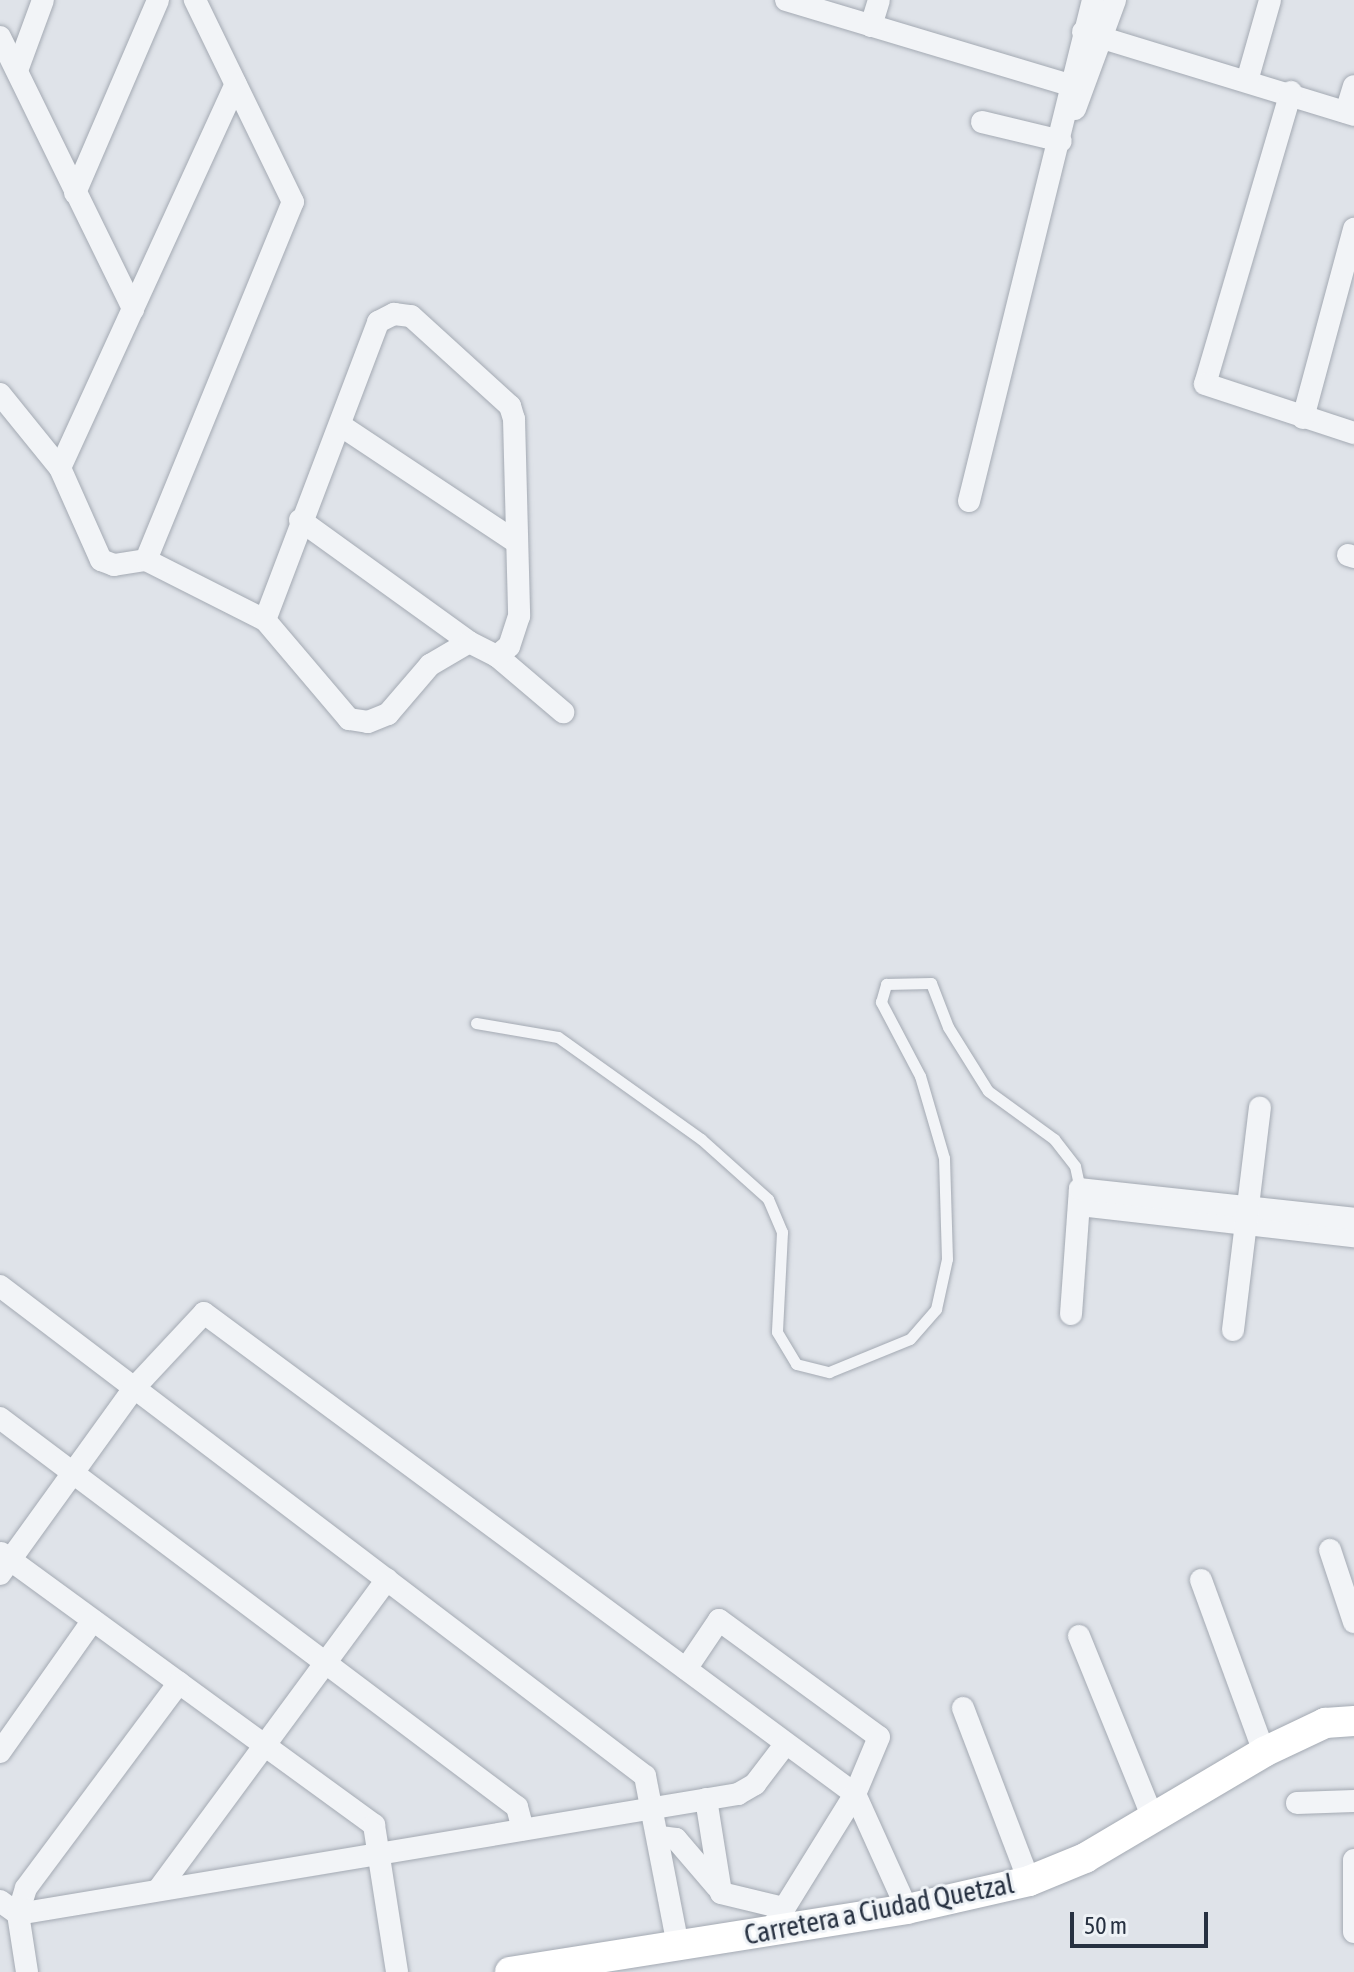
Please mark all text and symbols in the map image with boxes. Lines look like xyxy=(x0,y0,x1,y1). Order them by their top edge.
street label: Carretera a Ciudad Quetzal xyxy=(741,1866,1017,1952)
scale bar xyxy=(1074,1896,1212,1946)
text: 50 m xyxy=(1084,1912,1127,1939)

